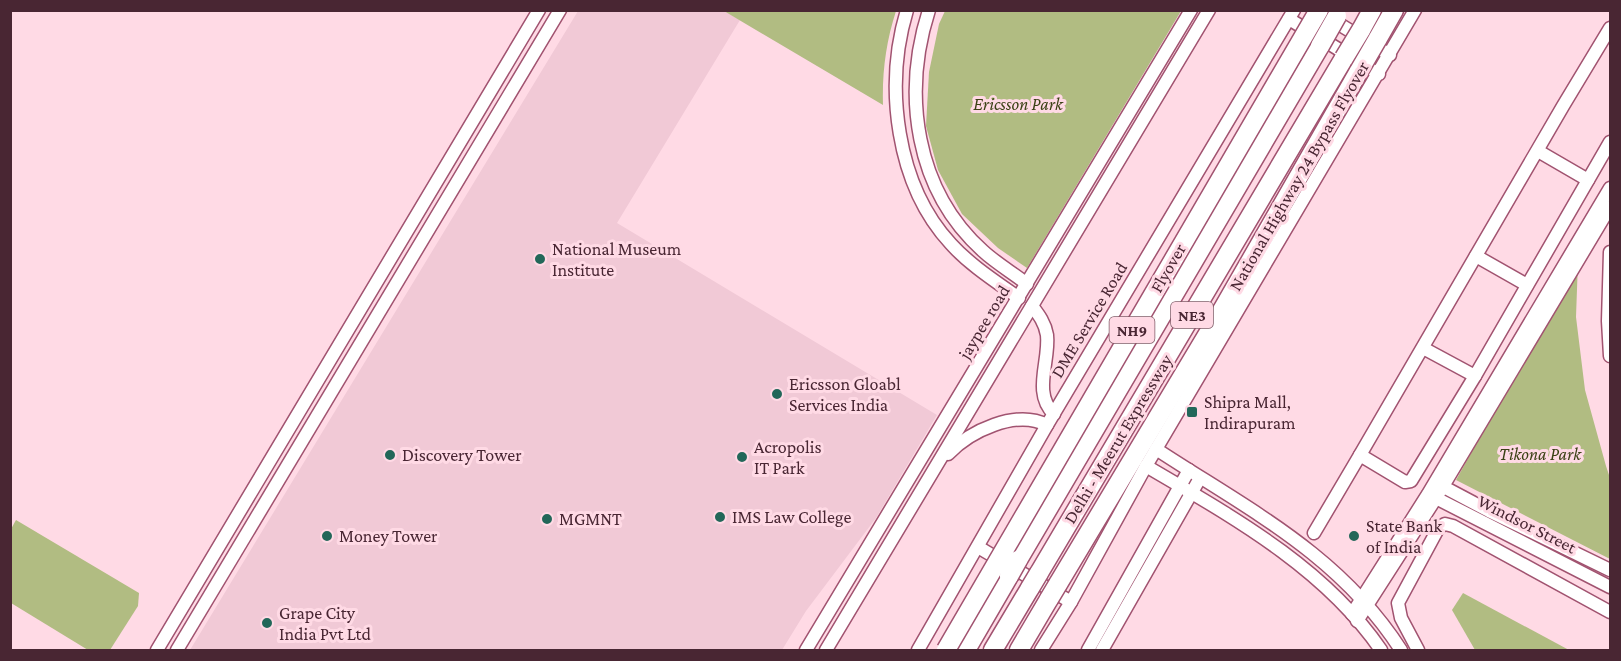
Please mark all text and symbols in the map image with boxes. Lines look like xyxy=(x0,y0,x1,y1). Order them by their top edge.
street label: National Highway 24 Bypass Flyover xyxy=(1225,57,1373,294)
park label: Ericsson Park xyxy=(973,94,1064,114)
place label: National Museum Institute xyxy=(552,239,682,280)
street label: Flyover xyxy=(1146,239,1190,296)
marker: National Museum Institute xyxy=(533,252,547,266)
street label: DME Service Road xyxy=(1047,258,1132,381)
street label: jaypee road xyxy=(954,281,1015,364)
road number: NE3 xyxy=(1171,302,1213,328)
road number: NH9 xyxy=(1110,317,1154,343)
street label: Delhi - Meerut Expressway xyxy=(1060,350,1177,527)
place label: Ericsson Gloabl Services India xyxy=(789,374,901,415)
marker: Ericsson Gloabl Services India xyxy=(770,387,784,401)
place label: Shipra Mall, Indirapuram xyxy=(1204,392,1296,433)
marker: Shipra Mall, Indirapuram xyxy=(1185,405,1199,419)
place label: Acropolis IT Park xyxy=(754,437,822,478)
park label: Tikona Park xyxy=(1499,444,1582,464)
place label: Discovery Tower xyxy=(402,445,522,465)
marker: Discovery Tower xyxy=(383,448,397,462)
marker: Acropolis IT Park xyxy=(735,450,749,464)
street label: Windsor Street xyxy=(1474,491,1581,558)
place label: IMS Law College xyxy=(732,507,851,527)
place label: MGMNT xyxy=(559,509,622,529)
marker: IMS Law College xyxy=(713,510,727,524)
marker: MGMNT xyxy=(540,512,554,526)
place label: State Bank of India xyxy=(1366,516,1443,557)
place label: Money Tower xyxy=(339,526,438,546)
marker: Money Tower xyxy=(320,529,334,543)
marker: State Bank of India xyxy=(1347,529,1361,543)
place label: Grape City India Pvt Ltd xyxy=(279,603,371,644)
marker: Grape City India Pvt Ltd xyxy=(260,616,274,630)

